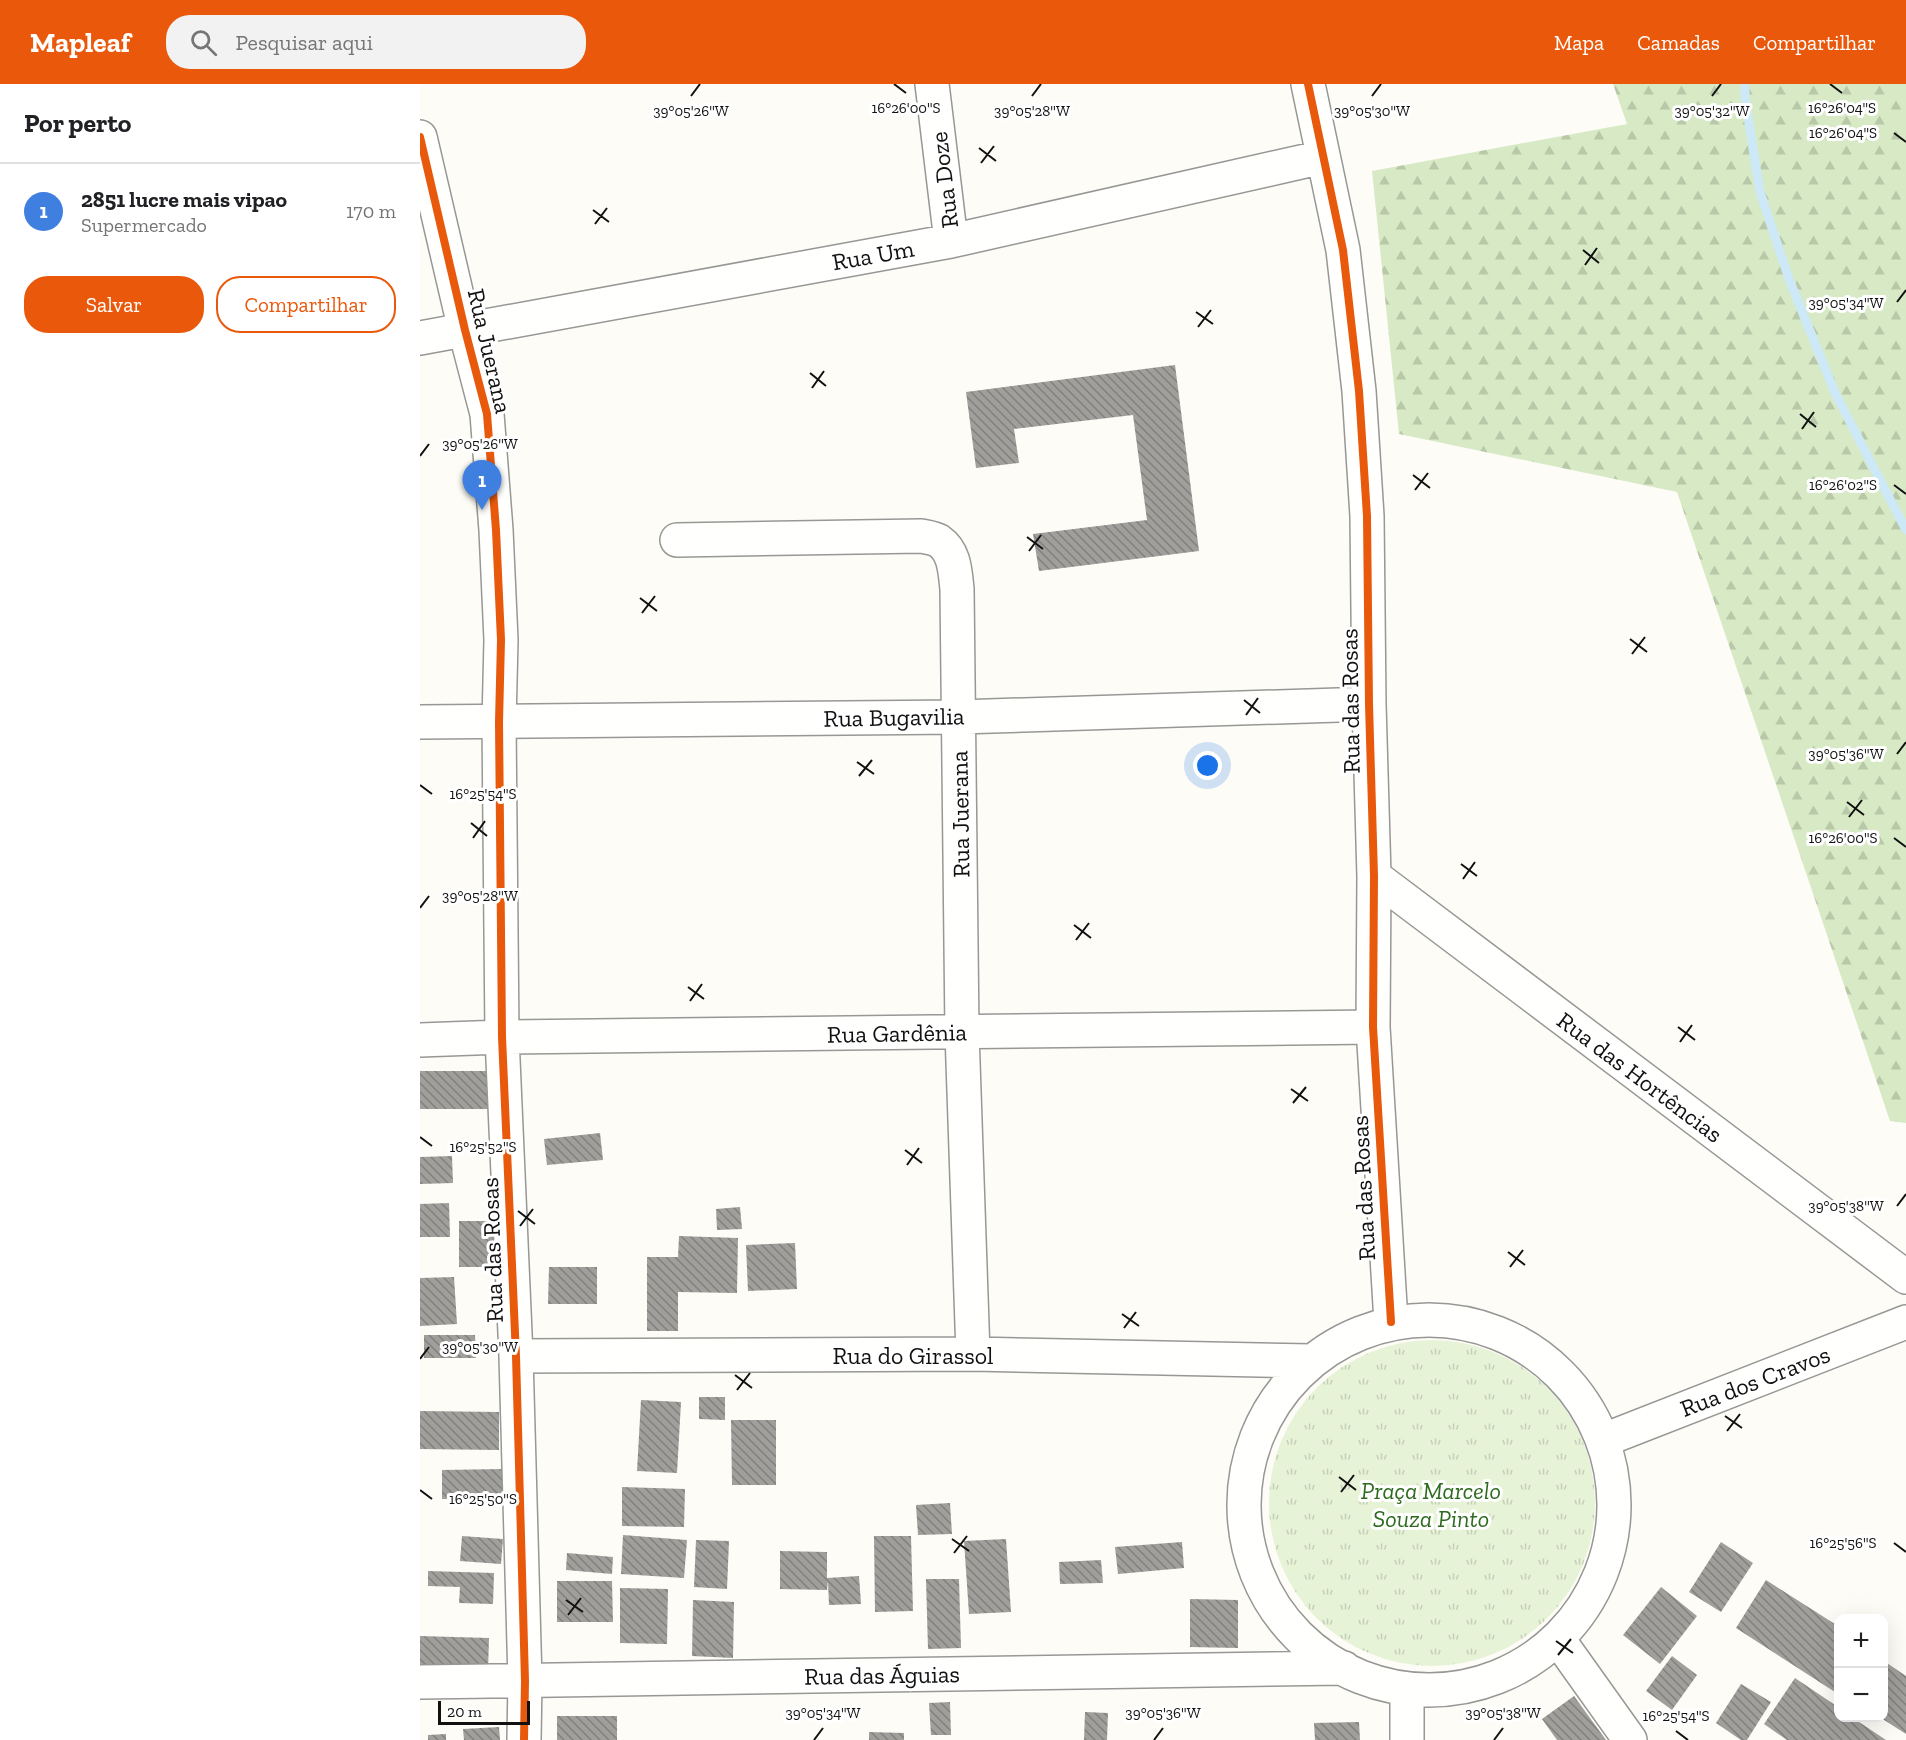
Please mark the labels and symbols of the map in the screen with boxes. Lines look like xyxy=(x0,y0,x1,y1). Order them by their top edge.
text: 16°26'00"S xyxy=(871,99,941,117)
text: 16°26'04"S xyxy=(1808,99,1876,117)
text: 39°05'26"W xyxy=(653,102,729,120)
text: 39°05'28"W xyxy=(994,102,1070,120)
text: 39°05'30"W xyxy=(1334,102,1410,120)
text: 39°05'32"W xyxy=(1674,102,1750,120)
text: 16°26'04"S xyxy=(1809,124,1877,142)
street label: Rua Doze xyxy=(924,130,964,230)
street label: Rua Um xyxy=(830,233,917,276)
street label: Rua Juerana xyxy=(462,286,519,417)
text: 39°05'34"W xyxy=(1808,294,1884,312)
text: 39°05'26"W xyxy=(442,435,518,453)
pin: 1 xyxy=(462,460,502,510)
text: 16°26'02"S xyxy=(1809,476,1877,494)
street label: Rua das Rosas xyxy=(1334,628,1366,774)
street label: Rua Bugavilia xyxy=(823,701,965,733)
text: 39°05'36"W xyxy=(1808,745,1884,763)
street label: Rua Juerana xyxy=(944,750,976,878)
your location xyxy=(1193,751,1222,780)
text: 16°25'54"S xyxy=(450,785,516,803)
text: 16°26'00"S xyxy=(1808,829,1878,847)
text: 39°05'28"W xyxy=(442,887,518,905)
street label: Rua das Hortências xyxy=(1551,1005,1729,1149)
street label: Rua Gardênia xyxy=(827,1017,968,1049)
street label: Rua das Rosas xyxy=(1345,1115,1381,1261)
text: 16°25'52"S xyxy=(450,1138,516,1156)
street label: Rua das Rosas xyxy=(475,1177,509,1323)
text: 39°05'38"W xyxy=(1808,1197,1884,1215)
text: 39°05'30"W xyxy=(442,1338,518,1356)
street label: Rua dos Cravos xyxy=(1676,1339,1834,1423)
street label: Rua do Girassol xyxy=(833,1341,993,1370)
park label: Praça Marcelo Souza Pinto xyxy=(1361,1476,1501,1533)
text: 16°25'50"S xyxy=(449,1490,517,1508)
text: 16°25'56"S xyxy=(1809,1534,1877,1552)
street label: Rua das Águias xyxy=(804,1659,960,1691)
scale bar xyxy=(438,1698,530,1726)
text: 39°05'34"W xyxy=(785,1704,861,1722)
text: 39°05'36"W xyxy=(1125,1704,1201,1722)
text: 39°05'38"W xyxy=(1465,1704,1541,1722)
text: 16°25'54"S xyxy=(1643,1707,1709,1725)

